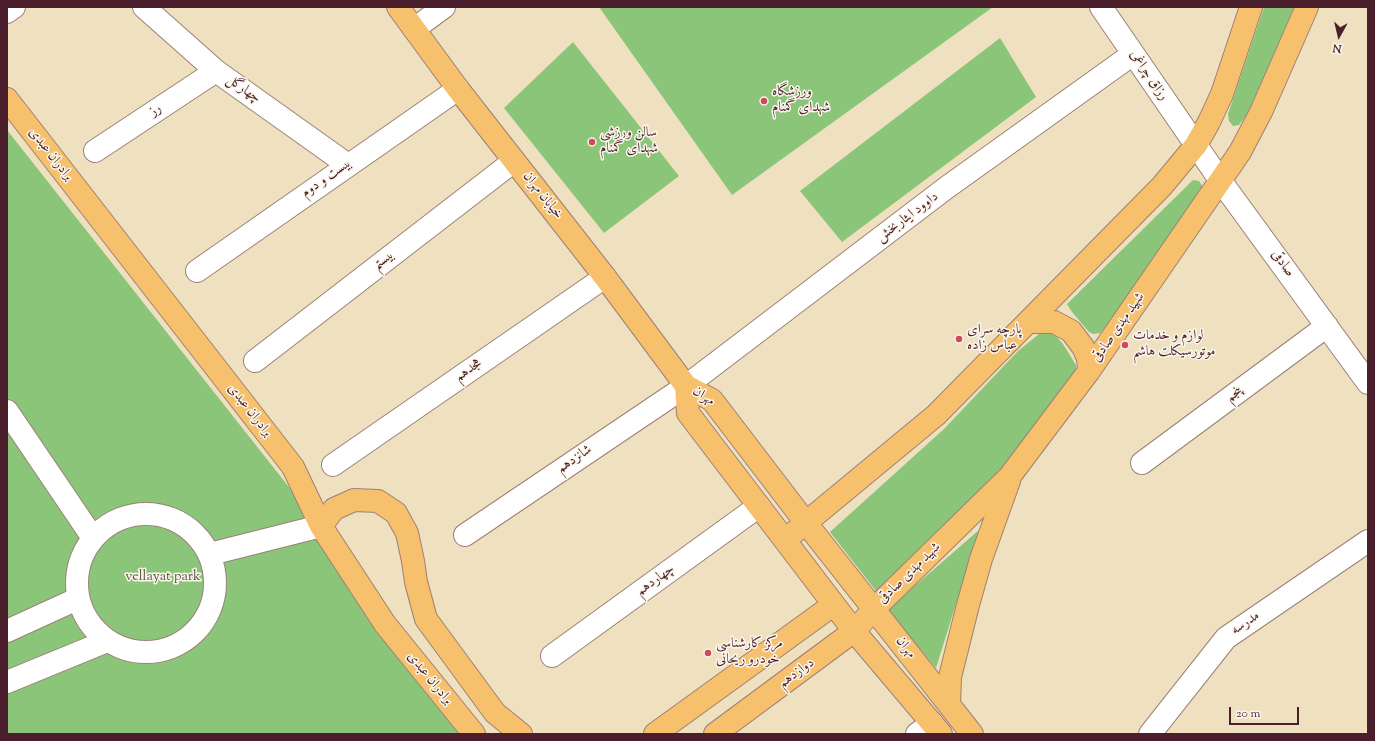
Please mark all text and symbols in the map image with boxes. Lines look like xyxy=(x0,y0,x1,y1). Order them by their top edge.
north arrow xyxy=(1319,16,1359,56)
text: N xyxy=(1332,39,1343,56)
street label: رزاق چراغی xyxy=(1125,48,1171,104)
street label: چهارگل xyxy=(223,72,263,108)
place label: ورزشگاه شهدای گمنام xyxy=(772,85,830,118)
marker: ورزشگاه شهدای گمنام xyxy=(759,96,769,106)
street label: رز xyxy=(147,101,165,121)
street label: برادران عبدی xyxy=(24,125,76,185)
place label: سالن ورزشی شهدای گمنام xyxy=(600,126,658,158)
marker: سالن ورزشی شهدای گمنام xyxy=(587,137,597,147)
street label: بیست و دوم xyxy=(299,156,355,202)
street label: خیابان مهران xyxy=(518,169,566,223)
street label: داوود ایثاربخش xyxy=(874,189,942,247)
street label: بیستم xyxy=(370,247,398,275)
street label: صادقی xyxy=(1267,247,1297,281)
street label: شهید مهدی صادقی xyxy=(1089,290,1149,366)
place label: پارچه سرای عباس زاده xyxy=(967,323,1022,356)
place label: لوازم و خدمات موتورسیکلت هاشم xyxy=(1133,329,1215,362)
marker: پارچه سرای عباس زاده xyxy=(954,334,964,344)
marker: لوازم و خدمات موتورسیکلت هاشم xyxy=(1120,340,1130,350)
street label: هجدهم xyxy=(452,356,486,386)
street label: برادران عبدی xyxy=(223,381,275,441)
street label: پنجم xyxy=(1223,383,1247,407)
street label: مهران xyxy=(689,384,717,410)
street label: شانزدهم xyxy=(554,442,596,478)
street label: شهید مهدی صادقی xyxy=(875,540,945,608)
street label: چهاردهم xyxy=(634,561,678,601)
park label: vellayat park xyxy=(125,570,201,586)
street label: مدرسه xyxy=(1229,608,1263,640)
street label: مهران xyxy=(891,634,919,662)
place label: مرکز کارشناسی خودرو ریحانی xyxy=(716,637,783,670)
marker: مرکز کارشناسی خودرو ریحانی xyxy=(703,648,713,658)
street label: برادران عبدی xyxy=(403,649,455,709)
street label: دوازدهم xyxy=(776,655,818,693)
scale bar xyxy=(1231,699,1301,725)
text: 20 m xyxy=(1236,705,1260,723)

